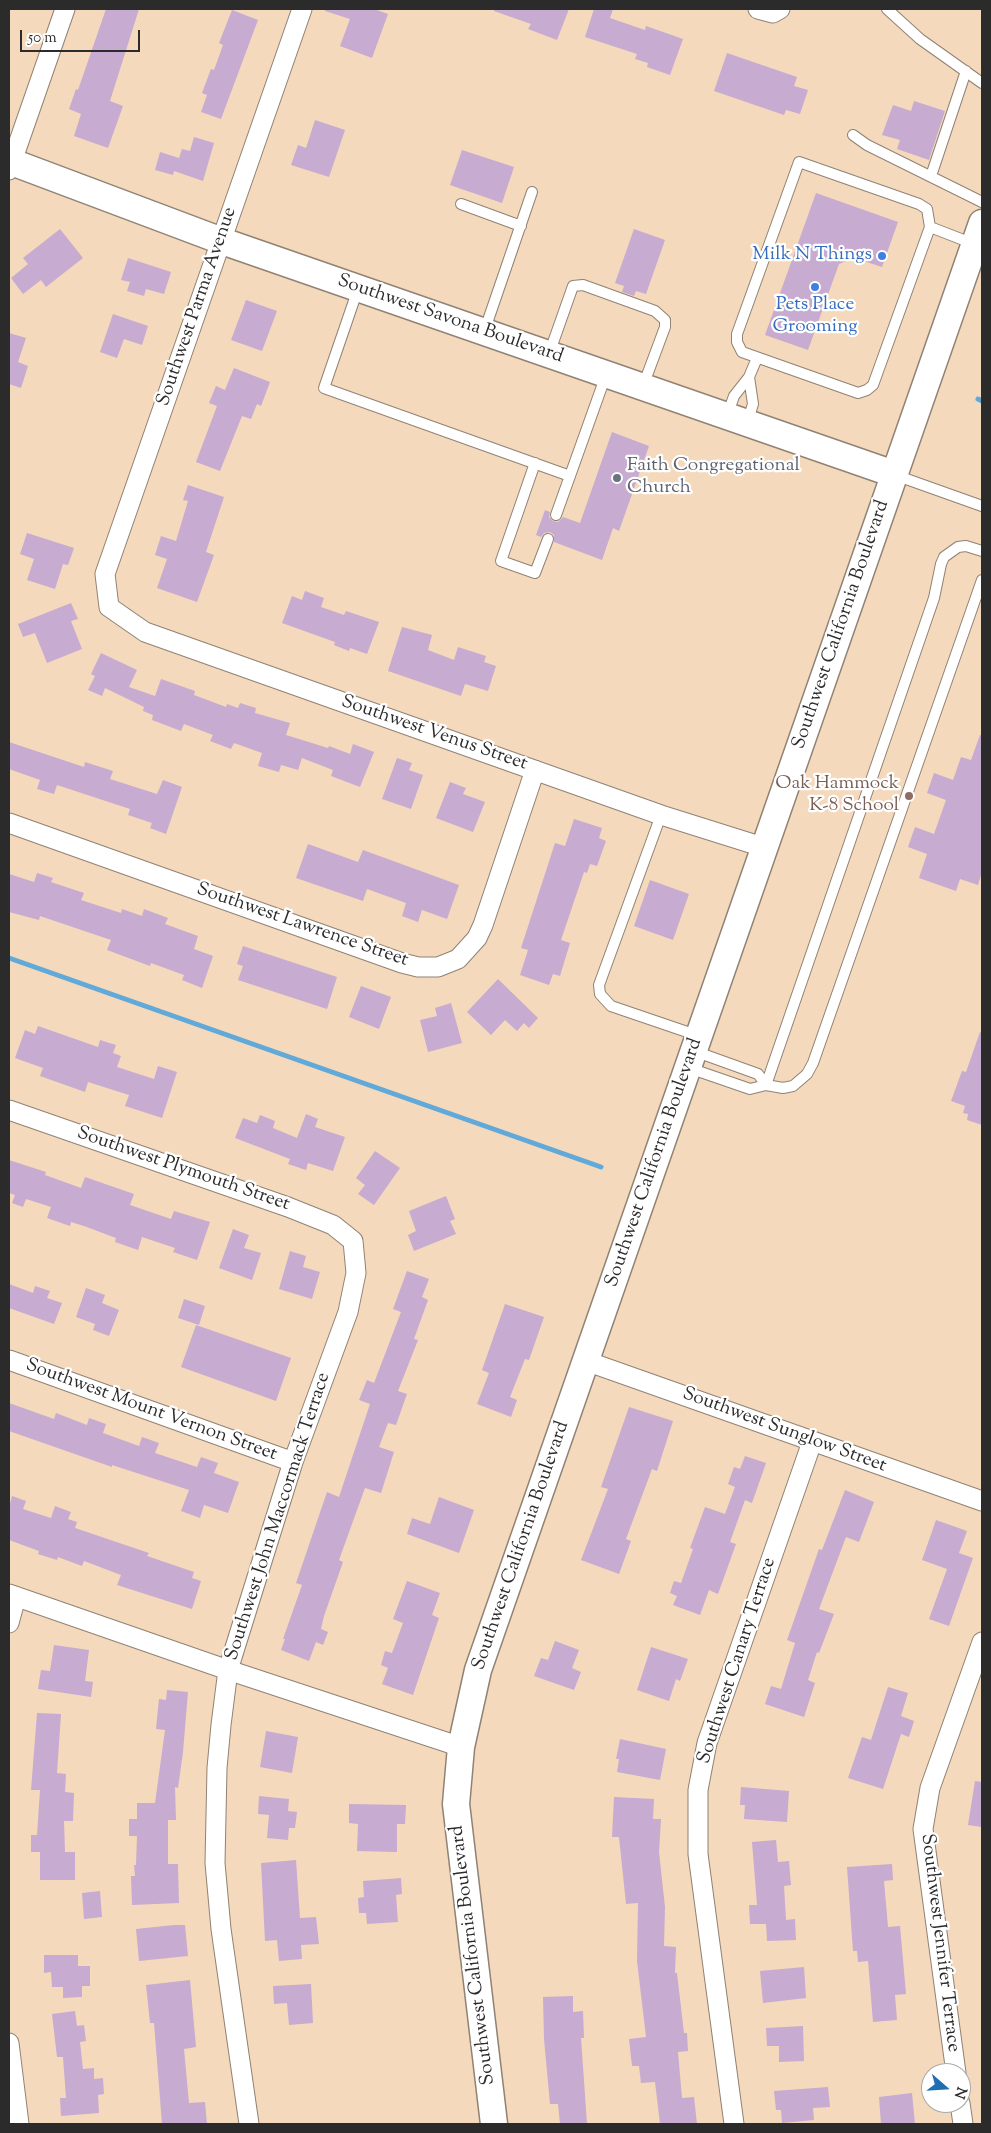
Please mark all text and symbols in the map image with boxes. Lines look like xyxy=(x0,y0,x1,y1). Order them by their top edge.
scale bar xyxy=(22,20,142,52)
text: 50 m xyxy=(28,28,57,49)
street label: Southwest Parma Avenue xyxy=(153,205,243,409)
place label: Milk N Things xyxy=(752,245,872,267)
marker: Milk N Things xyxy=(876,250,888,262)
street label: Southwest Savona Boulevard xyxy=(334,271,566,369)
marker: Pets Place Grooming xyxy=(809,281,821,293)
place label: Pets Place Grooming xyxy=(773,295,857,339)
place label: Faith Congregational Church xyxy=(627,456,800,500)
marker: Faith Congregational Church xyxy=(611,472,623,484)
street label: Southwest California Boulevard xyxy=(789,498,895,752)
street label: Southwest Venus Street xyxy=(338,691,530,777)
place label: Oak Hammock K-8 School xyxy=(775,774,899,818)
marker: Oak Hammock K-8 School xyxy=(903,790,915,802)
street label: Southwest Lawrence Street xyxy=(193,879,411,973)
street label: Southwest California Boulevard xyxy=(602,1036,708,1290)
street label: Southwest Plymouth Street xyxy=(74,1123,292,1217)
street label: Southwest Mount Vernon Street xyxy=(22,1355,280,1467)
street label: Southwest John Maccormack Terrace xyxy=(222,1370,336,1664)
street label: Southwest Sunglow Street xyxy=(679,1383,889,1479)
street label: Southwest California Boulevard xyxy=(469,1419,575,1673)
street label: Southwest Canary Terrace xyxy=(694,1555,782,1767)
street label: Southwest California Boulevard xyxy=(447,1824,501,2086)
street label: Southwest Jennifer Terrace xyxy=(914,1833,964,2053)
north arrow xyxy=(921,2063,971,2113)
text: N xyxy=(948,2084,971,2101)

